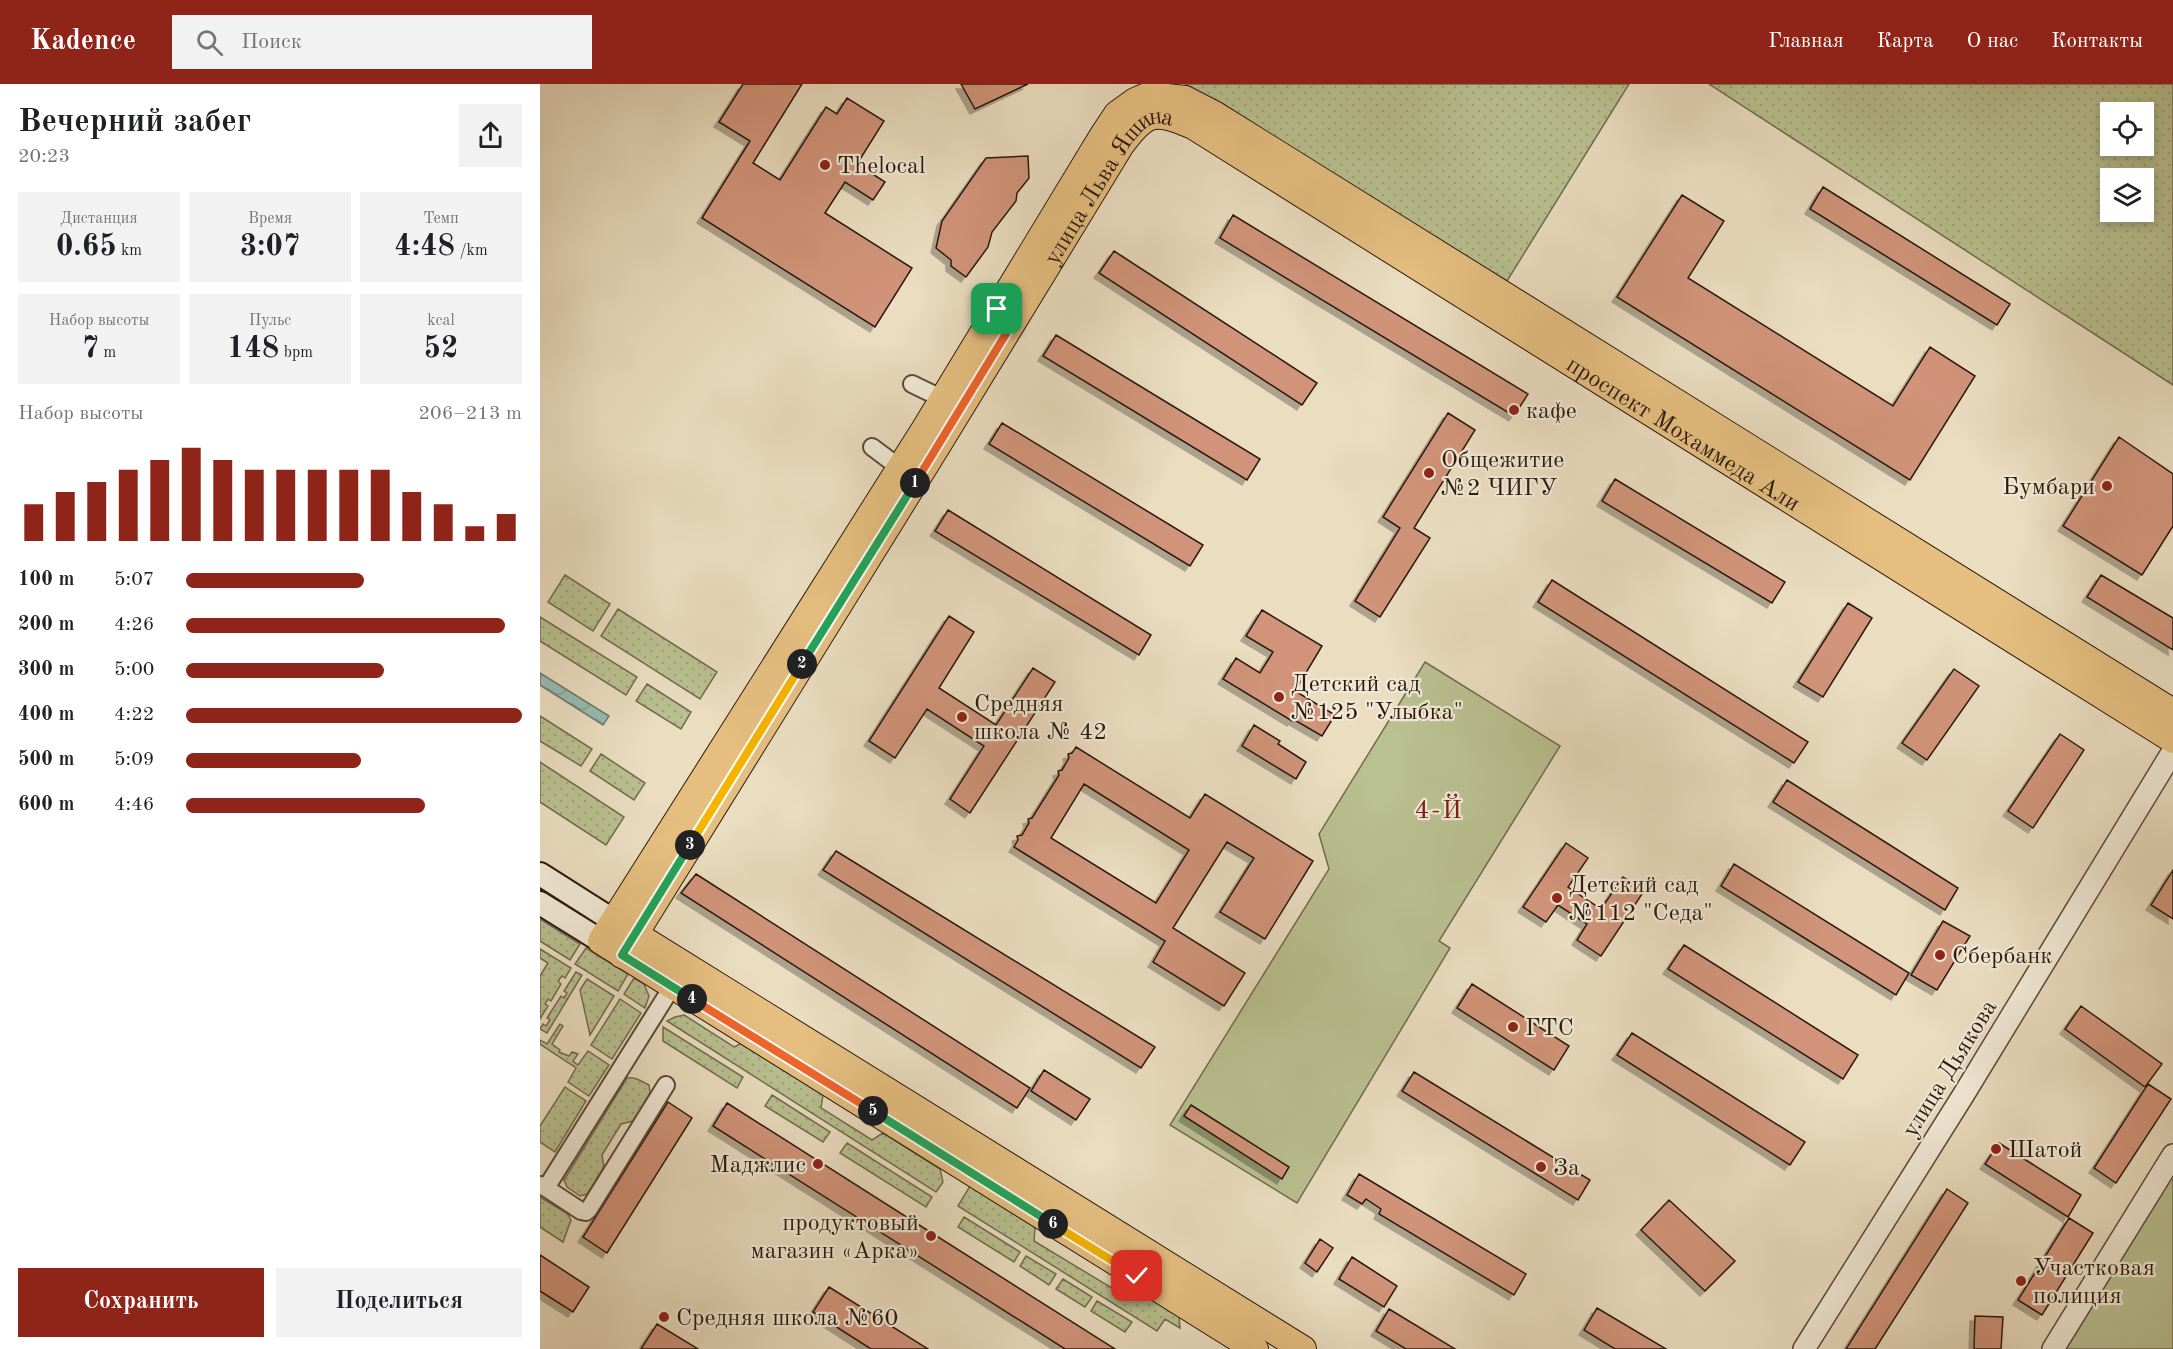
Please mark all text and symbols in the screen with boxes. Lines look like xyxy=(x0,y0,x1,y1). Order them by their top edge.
search box xyxy=(172,15,592,69)
icon: search xyxy=(193,26,226,59)
text: Kadence xyxy=(30,28,136,56)
text: Поиск xyxy=(241,31,302,53)
text: Главная xyxy=(1768,31,1844,52)
text: Карта xyxy=(1877,31,1934,52)
text: О нас xyxy=(1967,31,2018,52)
text: Контакты xyxy=(2051,31,2143,52)
map controls xyxy=(2100,102,2154,222)
button: locate xyxy=(2100,102,2154,156)
button: share xyxy=(459,104,522,167)
street label: улица Льва Яшина xyxy=(1041,105,1176,270)
text: Вечерний забег xyxy=(18,106,251,139)
text: 20:23 xyxy=(18,147,70,167)
place label: Thelocal xyxy=(837,155,925,179)
marker: Thelocal xyxy=(818,158,832,172)
button: layers xyxy=(2100,168,2154,222)
text: Дистанция xyxy=(60,211,138,227)
text: Время xyxy=(248,211,292,227)
text: Темп xyxy=(423,211,459,227)
text: 0.65 xyxy=(56,232,117,262)
text: 3:07 xyxy=(240,232,300,262)
text: 4:48 xyxy=(394,232,455,262)
text: km xyxy=(117,243,142,259)
text: /km xyxy=(455,243,488,259)
pin xyxy=(971,283,1022,334)
icon: arrive xyxy=(980,292,1013,325)
text: Набор высоты xyxy=(49,313,149,329)
text: Пульс xyxy=(249,313,291,329)
text: kcal xyxy=(427,313,455,329)
text: 7 xyxy=(82,334,99,364)
text: 148 xyxy=(227,334,279,364)
text: 52 xyxy=(424,334,458,364)
text: m xyxy=(99,345,116,361)
text: bpm xyxy=(279,345,313,361)
street label: проспект Мохаммеда Али xyxy=(1562,353,1804,517)
place label: кафе xyxy=(1526,400,1577,424)
marker: кафе xyxy=(1507,403,1521,417)
text: Набор высоты xyxy=(18,404,144,424)
text: 206–213 m xyxy=(419,404,522,424)
place label: Общежитие №2 ЧИГУ xyxy=(1441,449,1564,501)
marker: Общежитие №2 ЧИГУ xyxy=(1422,466,1436,480)
pin: 1 xyxy=(900,468,930,498)
text: 1 xyxy=(910,475,920,491)
place label: Бумбари xyxy=(2002,476,2095,500)
marker: Бумбари xyxy=(2100,479,2114,493)
text: 100 m xyxy=(18,570,74,590)
text: 5:07 xyxy=(114,570,154,590)
text: 200 m xyxy=(18,615,74,635)
text: 4:26 xyxy=(114,615,154,635)
pin: 2 xyxy=(787,649,817,679)
text: 2 xyxy=(797,656,807,672)
text: 300 m xyxy=(18,660,74,680)
text: 5:00 xyxy=(114,660,154,680)
place label: Детский сад №125 "Улыбка" xyxy=(1291,673,1463,725)
marker: Детский сад №125 "Улыбка" xyxy=(1272,690,1286,704)
place label: Средняя школа № 42 xyxy=(974,693,1107,745)
text: 400 m xyxy=(18,705,74,725)
text: 4:22 xyxy=(114,705,154,725)
marker: Средняя школа № 42 xyxy=(955,710,969,724)
text: 500 m xyxy=(18,750,74,770)
text: 5:09 xyxy=(114,750,154,770)
district label: 4-Й xyxy=(1414,793,1464,824)
text: 600 m xyxy=(18,795,74,815)
text: 4:46 xyxy=(114,795,154,815)
pin: 3 xyxy=(675,830,705,860)
text: 3 xyxy=(685,837,695,853)
place label: Детский сад №112 "Седа" xyxy=(1569,874,1713,926)
marker: Детский сад №112 "Седа" xyxy=(1550,891,1564,905)
place label: Сбербанк xyxy=(1952,945,2052,969)
marker: Сбербанк xyxy=(1933,948,1947,962)
pin: 4 xyxy=(677,984,707,1014)
text: 4 xyxy=(687,991,697,1007)
street label: улица Дьякова xyxy=(1899,996,2003,1142)
place label: ГТС xyxy=(1525,1017,1574,1041)
marker: ГТС xyxy=(1506,1020,1520,1034)
pin: 5 xyxy=(858,1096,888,1126)
text: 5 xyxy=(868,1103,878,1119)
place label: Шатой xyxy=(2008,1139,2082,1163)
marker: Шатой xyxy=(1989,1142,2003,1156)
place label: Маджлис xyxy=(710,1154,806,1178)
marker: Маджлис xyxy=(811,1157,825,1171)
place label: За xyxy=(1553,1157,1580,1181)
marker: За xyxy=(1534,1160,1548,1174)
pin: 6 xyxy=(1038,1209,1068,1239)
place label: продуктовый магазин «Арка» xyxy=(751,1212,919,1264)
text: 6 xyxy=(1048,1216,1058,1232)
marker: продуктовый магазин «Арка» xyxy=(924,1229,938,1243)
pin xyxy=(1111,1250,1162,1301)
place label: Участковая полиция xyxy=(2033,1257,2155,1309)
icon: check xyxy=(1120,1259,1153,1292)
button: Сохранить xyxy=(18,1268,264,1337)
button: Поделиться xyxy=(276,1268,522,1337)
marker: Участковая полиция xyxy=(2014,1274,2028,1288)
place label: Средняя школа №60 xyxy=(676,1307,899,1331)
marker: Средняя школа №60 xyxy=(657,1310,671,1324)

